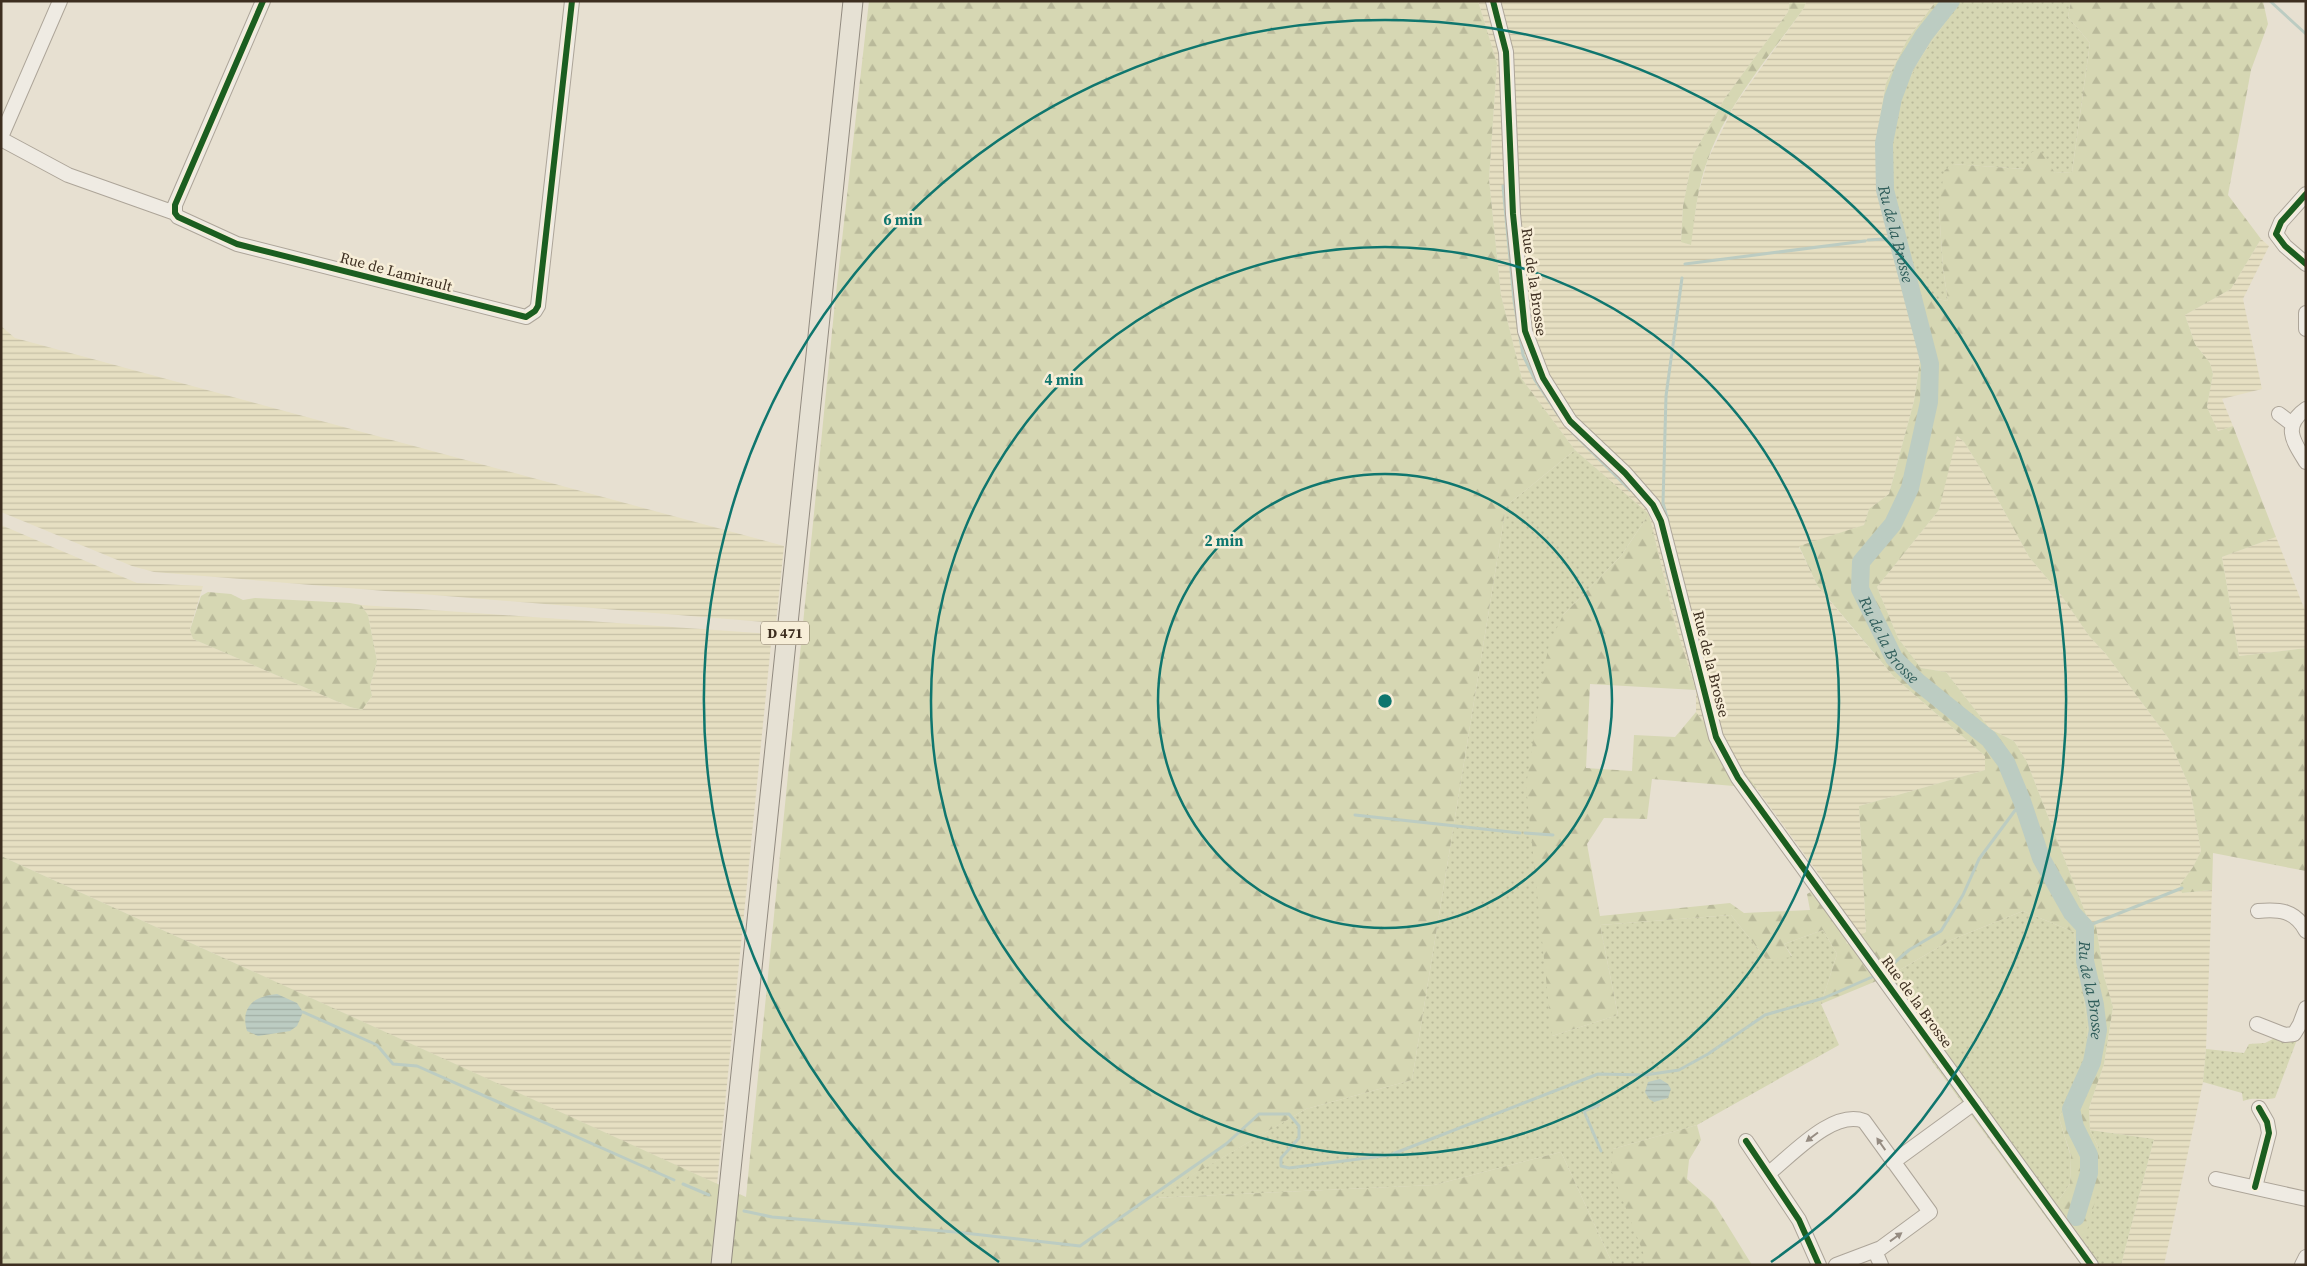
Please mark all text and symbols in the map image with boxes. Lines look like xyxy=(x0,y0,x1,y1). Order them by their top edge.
water label: Ru de la Brosse xyxy=(1873,182,1920,285)
text: 6 min xyxy=(884,209,922,230)
street label: Rue de la Brosse xyxy=(1517,227,1553,338)
street label: Rue de Lamirault xyxy=(338,246,455,297)
text: 4 min xyxy=(1045,369,1083,390)
text: 2 min xyxy=(1205,530,1243,551)
water label: Ru de la Brosse xyxy=(1854,591,1925,689)
street label: Rue de la Brosse xyxy=(1688,608,1735,720)
road number: D 471 xyxy=(761,622,809,644)
centre of rings xyxy=(1376,692,1394,710)
water label: Ru de la Brosse xyxy=(2074,940,2109,1042)
street label: Rue de la Brosse xyxy=(1877,951,1958,1052)
one-way arrow xyxy=(1806,1132,1819,1143)
one-way arrow xyxy=(1876,1138,1886,1151)
one-way arrow xyxy=(1889,1233,1902,1243)

